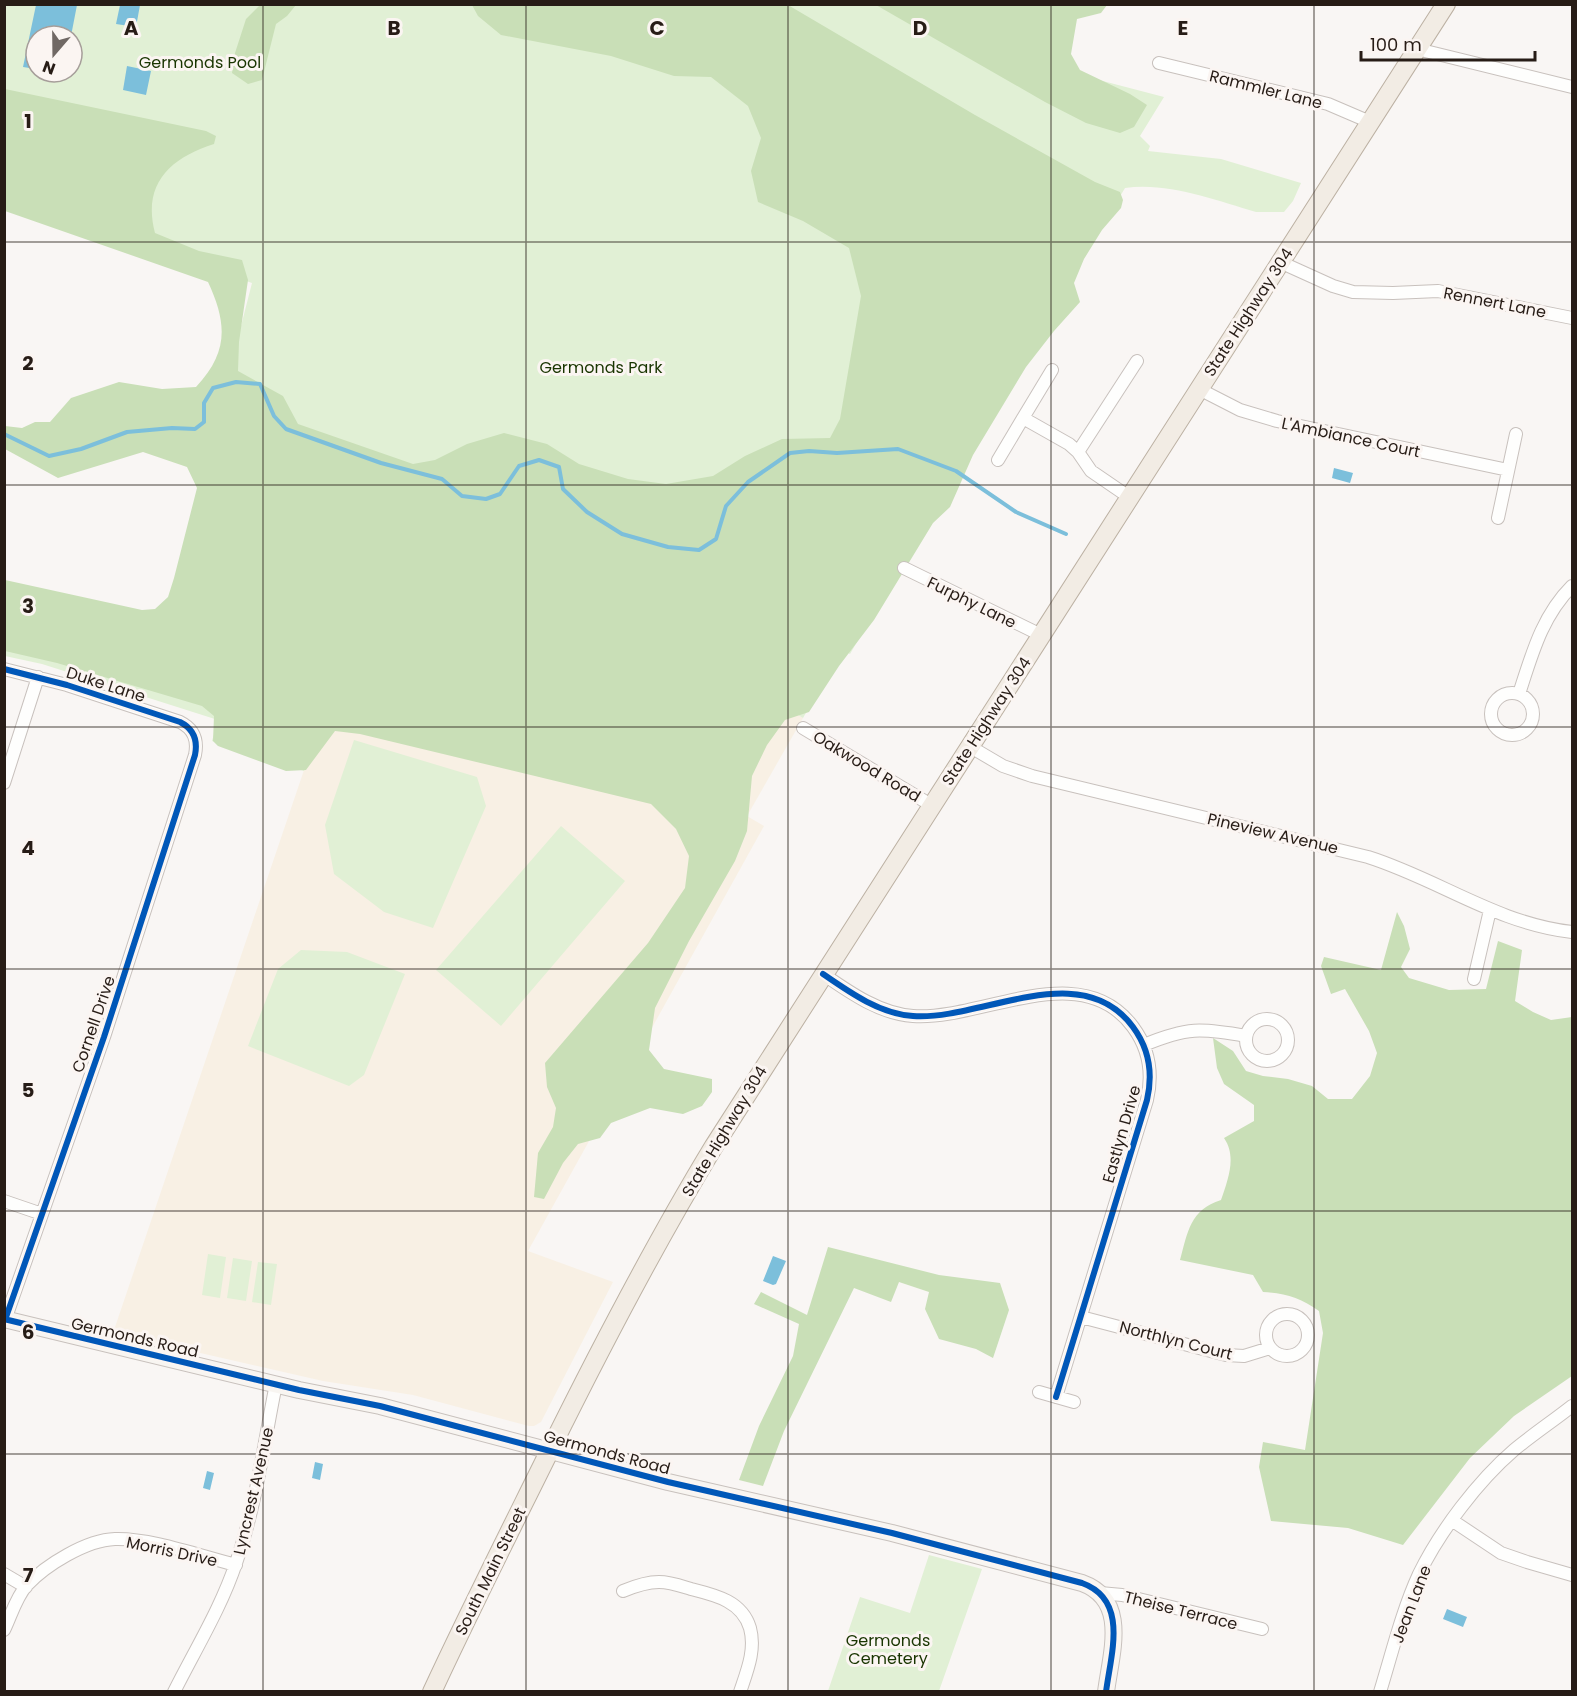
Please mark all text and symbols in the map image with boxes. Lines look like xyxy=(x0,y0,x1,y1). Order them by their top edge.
text: A xyxy=(124,14,139,42)
text: B xyxy=(387,14,401,42)
text: C xyxy=(649,14,665,42)
text: D xyxy=(913,14,927,42)
text: E xyxy=(1178,14,1188,42)
north arrow xyxy=(24,24,84,84)
scale bar xyxy=(1361,24,1535,62)
text: 100 m xyxy=(1370,32,1422,57)
park label: Germonds Pool xyxy=(139,51,261,74)
text: N xyxy=(39,55,59,80)
street label: Rammler Lane xyxy=(1207,64,1325,115)
text: 1 xyxy=(24,107,32,135)
street label: State Highway 304 xyxy=(1198,244,1299,381)
street label: Rennert Lane xyxy=(1442,281,1548,324)
text: 2 xyxy=(22,349,34,377)
park label: Germonds Park xyxy=(539,356,663,379)
street label: L'Ambiance Court xyxy=(1280,412,1422,463)
street label: Furphy Lane xyxy=(923,571,1020,634)
text: 3 xyxy=(22,592,34,620)
street label: State Highway 304 xyxy=(936,653,1037,790)
street label: Duke Lane xyxy=(63,661,148,708)
street label: Oakwood Road xyxy=(809,725,925,808)
street label: Pineview Avenue xyxy=(1205,807,1341,860)
text: 4 xyxy=(21,834,35,862)
street label: Cornell Drive xyxy=(66,973,121,1076)
street label: State Highway 304 xyxy=(676,1062,773,1201)
text: 5 xyxy=(22,1076,35,1104)
street label: Eastlyn Drive xyxy=(1097,1082,1146,1186)
street label: Germonds Road xyxy=(69,1312,201,1363)
street label: Northlyn Court xyxy=(1117,1315,1235,1366)
text: 6 xyxy=(22,1318,34,1346)
street label: Lyncrest Avenue xyxy=(228,1425,279,1557)
street label: Germonds Road xyxy=(541,1425,673,1480)
street label: South Main Street xyxy=(449,1503,532,1639)
street label: Morris Drive xyxy=(124,1531,220,1572)
text: 7 xyxy=(23,1561,34,1589)
street label: Jean Lane xyxy=(1386,1562,1437,1646)
street label: Theise Terrace xyxy=(1122,1585,1240,1636)
park label: Germonds Cemetery xyxy=(846,1629,930,1670)

